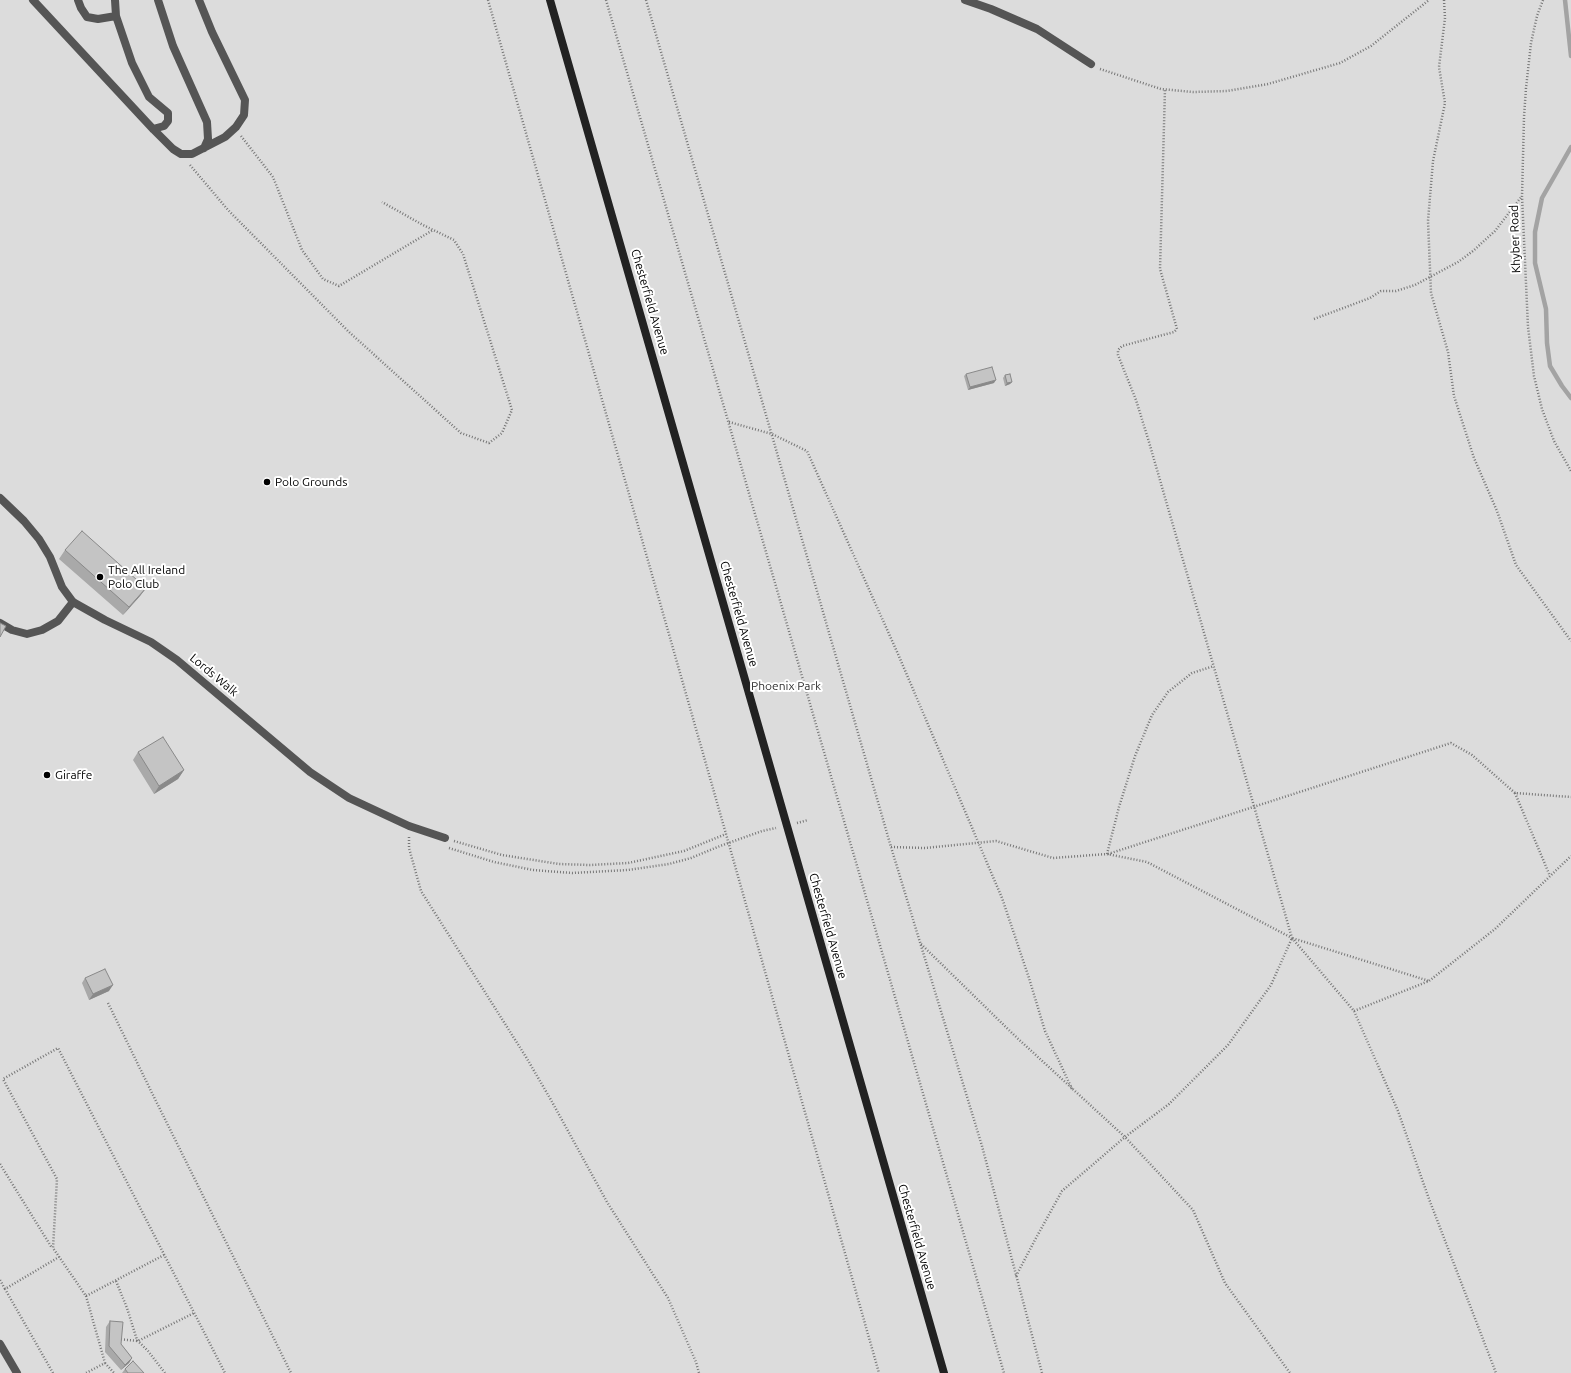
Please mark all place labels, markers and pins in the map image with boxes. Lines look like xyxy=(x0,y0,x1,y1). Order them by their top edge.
place label: Polo Grounds xyxy=(275,475,347,489)
marker: Polo Grounds xyxy=(262,477,272,487)
place label: The All Ireland Polo Club xyxy=(108,563,185,591)
marker: The All Ireland Polo Club xyxy=(95,572,105,582)
place label: Giraffe xyxy=(55,768,92,782)
marker: Giraffe xyxy=(42,770,52,780)

